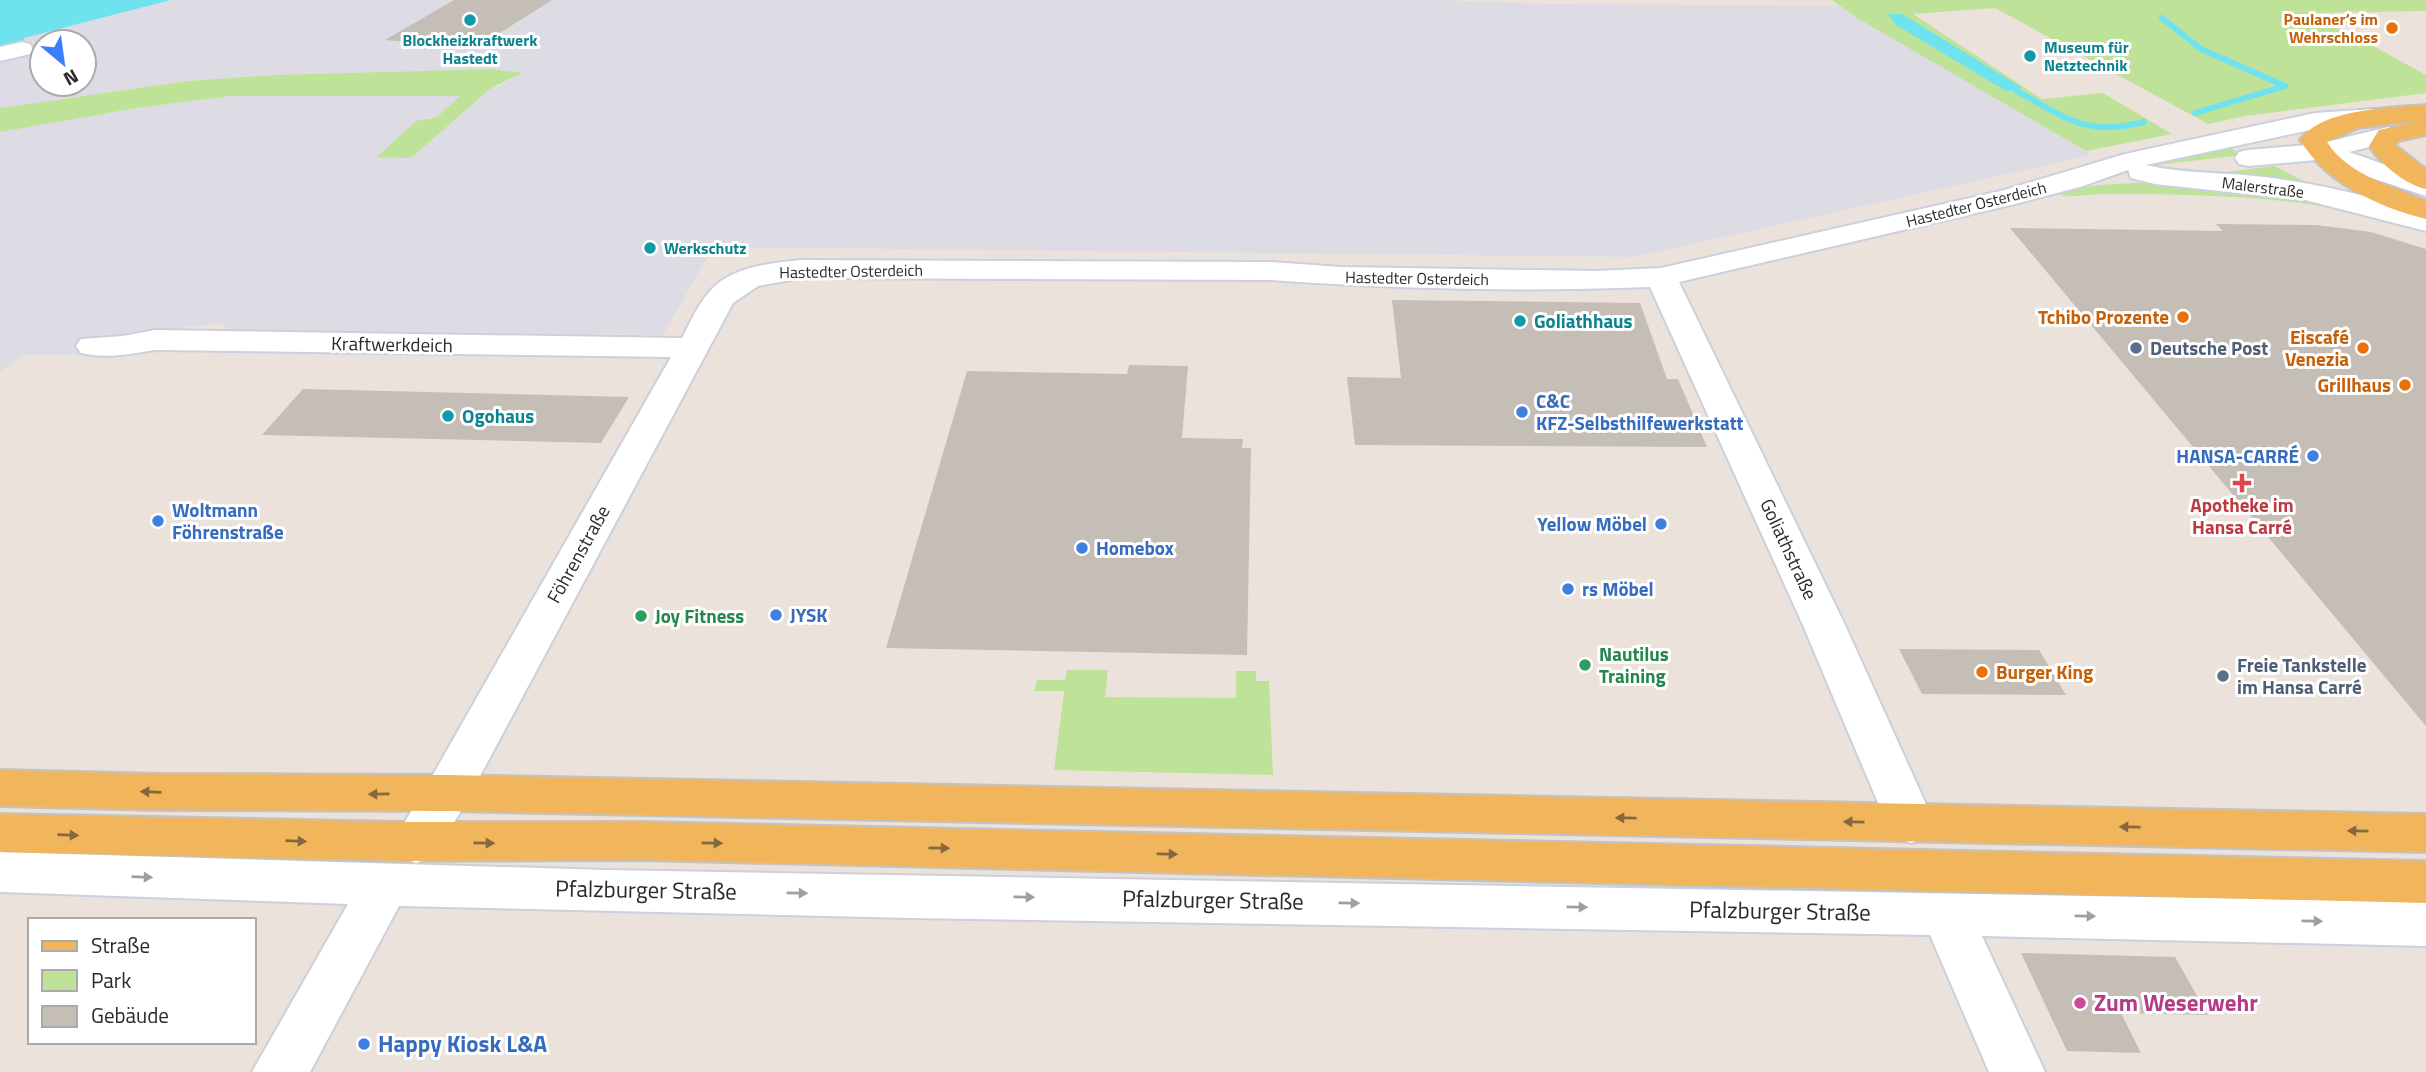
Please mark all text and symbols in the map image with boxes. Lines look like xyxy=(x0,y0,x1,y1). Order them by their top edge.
place label: Paulaner‘s im Wehrschloss xyxy=(2284,7,2378,49)
marker: Blockheizkraftwerk Hastedt xyxy=(462,12,478,28)
marker: Paulaner‘s im Wehrschloss xyxy=(2384,20,2400,36)
north arrow xyxy=(28,28,98,98)
place label: Blockheizkraftwerk Hastedt xyxy=(403,28,538,70)
place label: Museum für Netztechnik xyxy=(2044,35,2129,77)
marker: Museum für Netztechnik xyxy=(2022,48,2038,64)
text: N xyxy=(59,62,84,94)
street label: Malerstraße xyxy=(2221,170,2305,204)
street label: Hastedter Osterdeich xyxy=(1903,175,2049,233)
place label: Werkschutz xyxy=(664,236,746,260)
marker: Werkschutz xyxy=(642,240,658,256)
street label: Hastedter Osterdeich xyxy=(779,258,923,284)
street label: Hastedter Osterdeich xyxy=(1345,265,1489,291)
place label: Tchibo Prozente xyxy=(2038,302,2169,331)
place label: Goliathhaus xyxy=(1534,306,1633,335)
marker: Tchibo Prozente xyxy=(2175,309,2191,325)
marker: Goliathhaus xyxy=(1512,313,1528,329)
place label: Eiscafé Venezia xyxy=(2285,322,2349,373)
street label: Kraftwerkdeich xyxy=(331,328,453,359)
place label: Deutsche Post xyxy=(2150,333,2268,362)
marker: Deutsche Post xyxy=(2128,340,2144,356)
marker: Eiscafé Venezia xyxy=(2355,340,2371,356)
place label: Grillhaus xyxy=(2317,370,2391,399)
marker: Grillhaus xyxy=(2397,377,2413,393)
place label: C&C KFZ-Selbsthilfewerkstatt xyxy=(1536,386,1744,437)
place label: Ogohaus xyxy=(462,401,534,430)
marker: C&C KFZ-Selbsthilfewerkstatt xyxy=(1514,404,1530,420)
marker: Ogohaus xyxy=(440,408,456,424)
place label: HANSA-CARRÉ xyxy=(2176,441,2299,470)
marker: HANSA-CARRÉ xyxy=(2305,448,2321,464)
marker: Apotheke im Hansa Carré xyxy=(2234,475,2250,491)
place label: Apotheke im Hansa Carré xyxy=(2190,490,2294,541)
street label: Goliathstraße xyxy=(1753,493,1826,604)
place label: Woltmann Föhrenstraße xyxy=(172,495,284,546)
street label: Föhrenstraße xyxy=(539,499,616,608)
place label: Yellow Möbel xyxy=(1537,509,1647,538)
marker: Woltmann Föhrenstraße xyxy=(150,513,166,529)
marker: Yellow Möbel xyxy=(1653,516,1669,532)
place label: Homebox xyxy=(1096,533,1174,562)
marker: Homebox xyxy=(1074,540,1090,556)
place label: rs Möbel xyxy=(1582,574,1654,603)
marker: rs Möbel xyxy=(1560,581,1576,597)
place label: JYSK xyxy=(790,600,828,629)
place label: Joy Fitness xyxy=(655,601,744,630)
marker: JYSK xyxy=(768,607,784,623)
marker: Joy Fitness xyxy=(633,608,649,624)
place label: Nautilus Training xyxy=(1599,639,1669,690)
place label: Freie Tankstelle im Hansa Carré xyxy=(2237,650,2367,701)
marker: Nautilus Training xyxy=(1577,657,1593,673)
place label: Burger King xyxy=(1996,657,2093,686)
marker: Burger King xyxy=(1974,664,1990,680)
marker: Freie Tankstelle im Hansa Carré xyxy=(2215,668,2231,684)
one-way arrow xyxy=(140,786,162,798)
one-way arrow xyxy=(367,788,389,799)
one-way arrow xyxy=(1615,812,1637,824)
one-way arrow xyxy=(1843,817,1865,828)
one-way arrow xyxy=(2119,821,2141,832)
one-way arrow xyxy=(2347,825,2369,837)
one-way arrow xyxy=(57,829,79,840)
one-way arrow xyxy=(285,835,307,847)
one-way arrow xyxy=(701,837,723,848)
one-way arrow xyxy=(473,838,495,849)
one-way arrow xyxy=(928,842,950,854)
one-way arrow xyxy=(1156,848,1178,859)
street label: Pfalzburger Straße xyxy=(555,870,737,909)
one-way arrow xyxy=(131,872,153,883)
street label: Pfalzburger Straße xyxy=(1122,880,1304,919)
one-way arrow xyxy=(786,887,808,899)
one-way arrow xyxy=(1013,891,1035,903)
street label: Pfalzburger Straße xyxy=(1689,891,1871,930)
one-way arrow xyxy=(1339,897,1361,909)
one-way arrow xyxy=(1566,901,1588,913)
one-way arrow xyxy=(2074,910,2096,921)
one-way arrow xyxy=(2302,915,2324,927)
legend xyxy=(28,918,256,1044)
text: Straße xyxy=(91,929,150,961)
text: Park xyxy=(91,964,131,996)
place label: Zum Weserwehr xyxy=(2094,985,2258,1020)
marker: Zum Weserwehr xyxy=(2072,995,2088,1011)
text: Gebäude xyxy=(91,999,169,1031)
place label: Happy Kiosk L&A xyxy=(378,1026,547,1061)
marker: Happy Kiosk L&A xyxy=(356,1036,372,1052)

